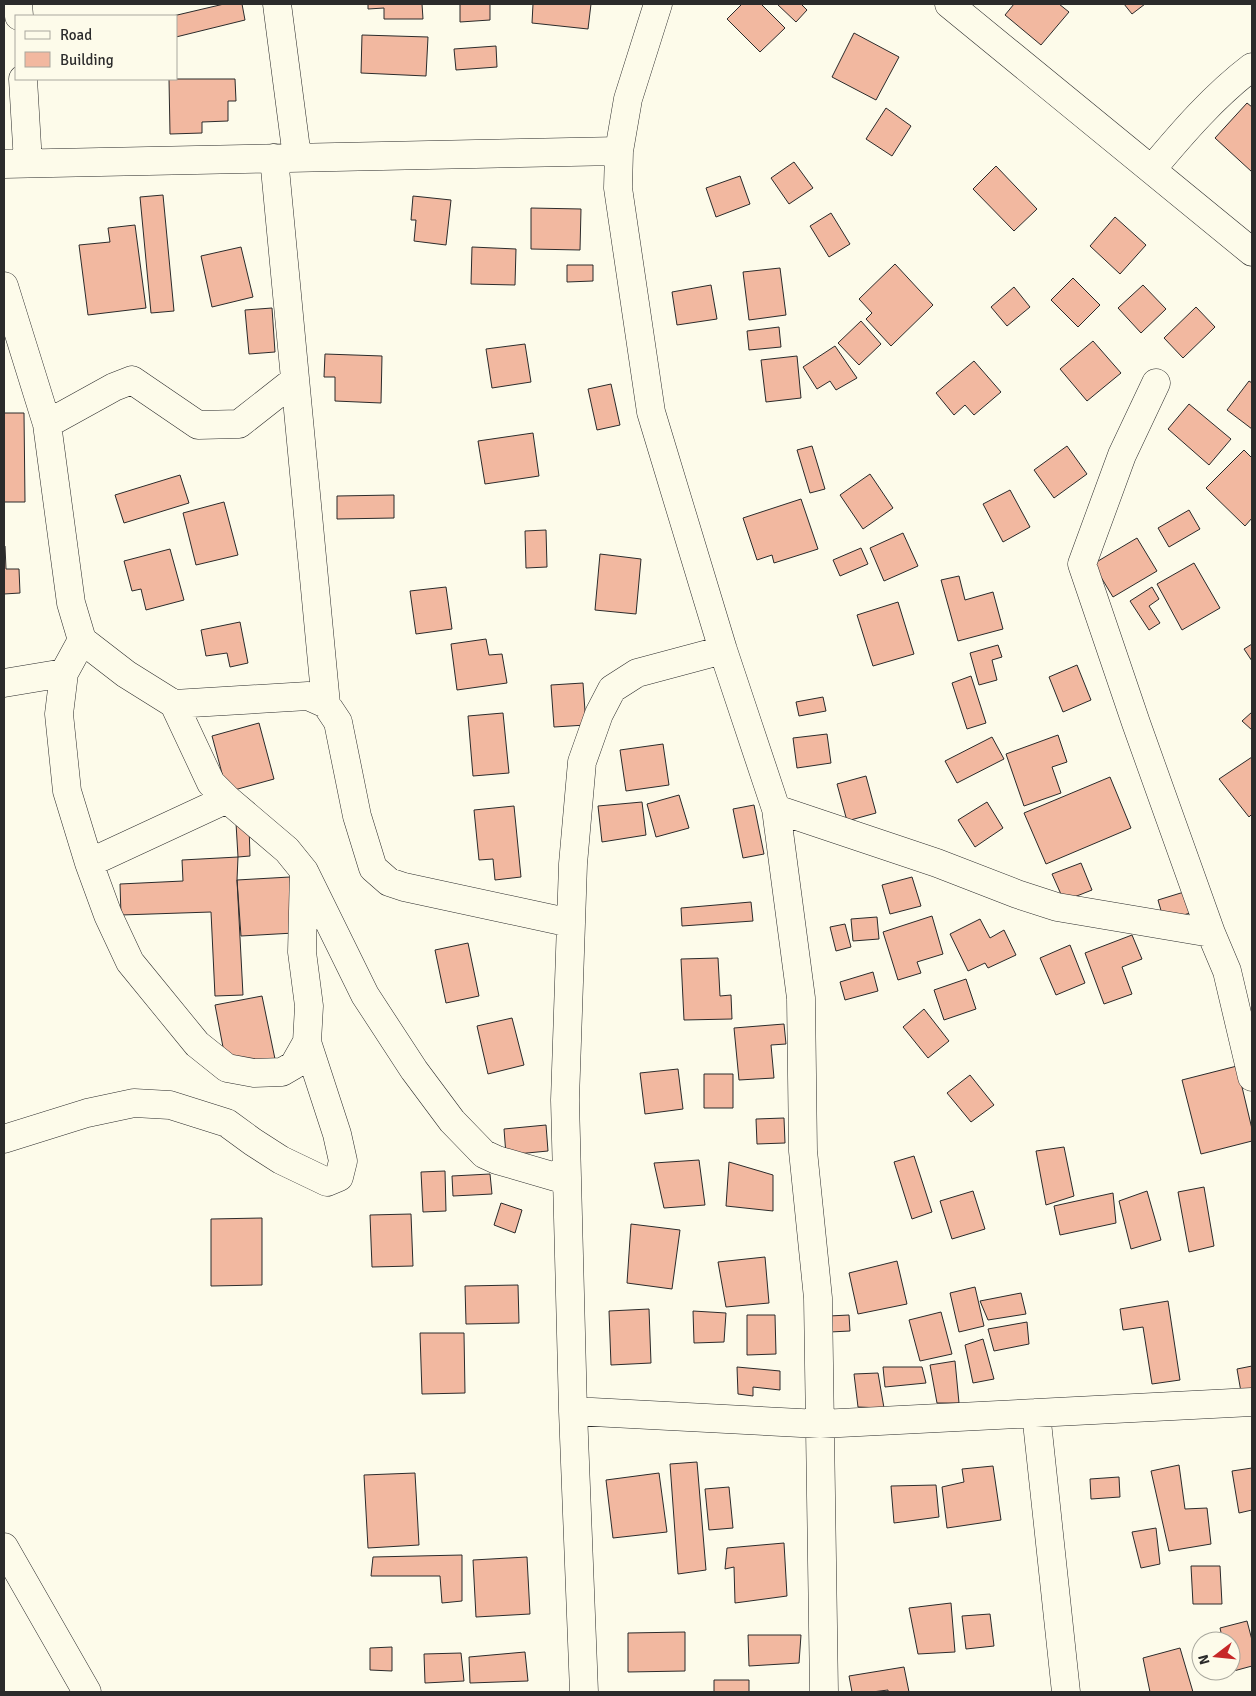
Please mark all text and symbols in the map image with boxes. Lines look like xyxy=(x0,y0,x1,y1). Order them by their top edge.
legend xyxy=(15,15,178,80)
text: Road xyxy=(60,26,92,44)
text: Building xyxy=(60,51,114,69)
north arrow xyxy=(1191,1631,1241,1681)
text: N xyxy=(1194,1652,1213,1666)

